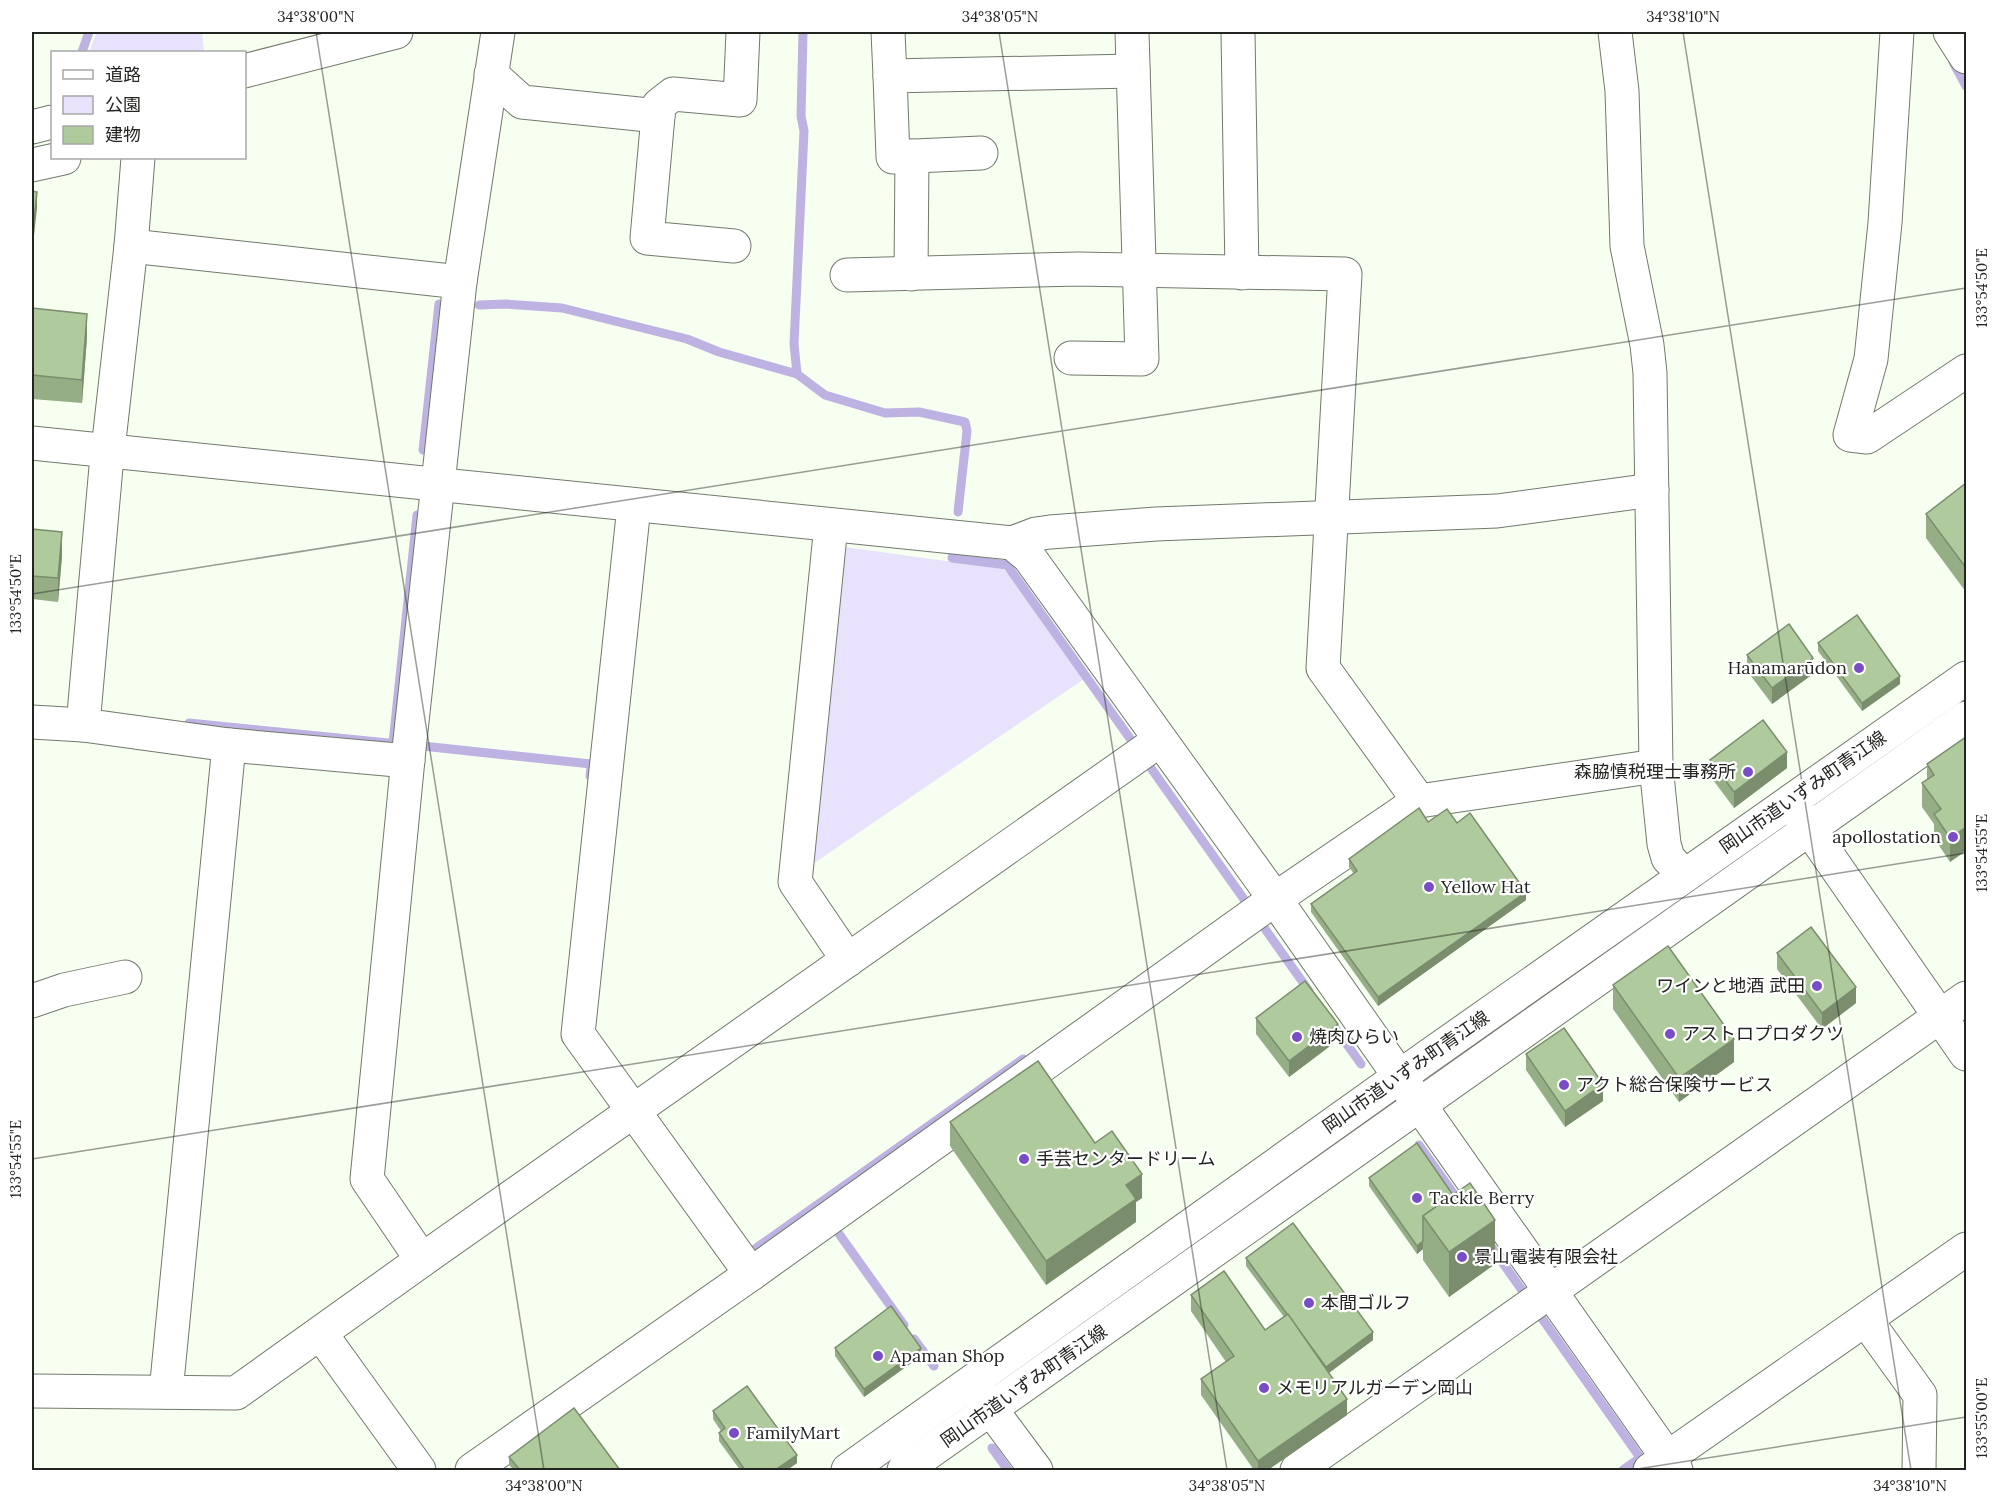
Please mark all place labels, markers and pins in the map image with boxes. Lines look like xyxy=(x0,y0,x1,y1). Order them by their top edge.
place label: Hanamarūdon xyxy=(1727,656,1847,679)
marker: Hanamarūdon xyxy=(1852,661,1866,675)
place label: 森脇慎税理士事務所 xyxy=(1574,760,1736,783)
marker: 森脇慎税理士事務所 xyxy=(1741,765,1755,779)
place label: apollostation xyxy=(1832,825,1941,848)
marker: apollostation xyxy=(1946,830,1960,844)
place label: Yellow Hat xyxy=(1440,875,1531,898)
marker: Yellow Hat xyxy=(1422,880,1436,894)
place label: ワインと地酒 武田 xyxy=(1656,974,1805,997)
marker: ワインと地酒 武田 xyxy=(1810,979,1824,993)
place label: アストロプロダクツ xyxy=(1682,1022,1844,1045)
place label: 焼肉ひらい xyxy=(1309,1025,1399,1048)
marker: アストロプロダクツ xyxy=(1663,1027,1677,1041)
marker: 焼肉ひらい xyxy=(1290,1030,1304,1044)
place label: アクト総合保険サービス xyxy=(1576,1073,1773,1096)
marker: アクト総合保険サービス xyxy=(1557,1078,1571,1092)
place label: 手芸センタードリーム xyxy=(1036,1147,1215,1170)
marker: 手芸センタードリーム xyxy=(1017,1152,1031,1166)
place label: Tackle Berry xyxy=(1429,1186,1535,1209)
marker: Tackle Berry xyxy=(1410,1191,1424,1205)
place label: 景山電装有限会社 xyxy=(1474,1245,1618,1268)
marker: 景山電装有限会社 xyxy=(1455,1250,1469,1264)
place label: 本間ゴルフ xyxy=(1321,1291,1411,1314)
marker: 本間ゴルフ xyxy=(1302,1296,1316,1310)
place label: Apaman Shop xyxy=(889,1344,1005,1367)
marker: Apaman Shop xyxy=(871,1349,885,1363)
place label: メモリアルガーデン岡山 xyxy=(1276,1376,1473,1399)
marker: メモリアルガーデン岡山 xyxy=(1257,1381,1271,1395)
place label: FamilyMart xyxy=(746,1421,840,1444)
marker: FamilyMart xyxy=(727,1426,741,1440)

